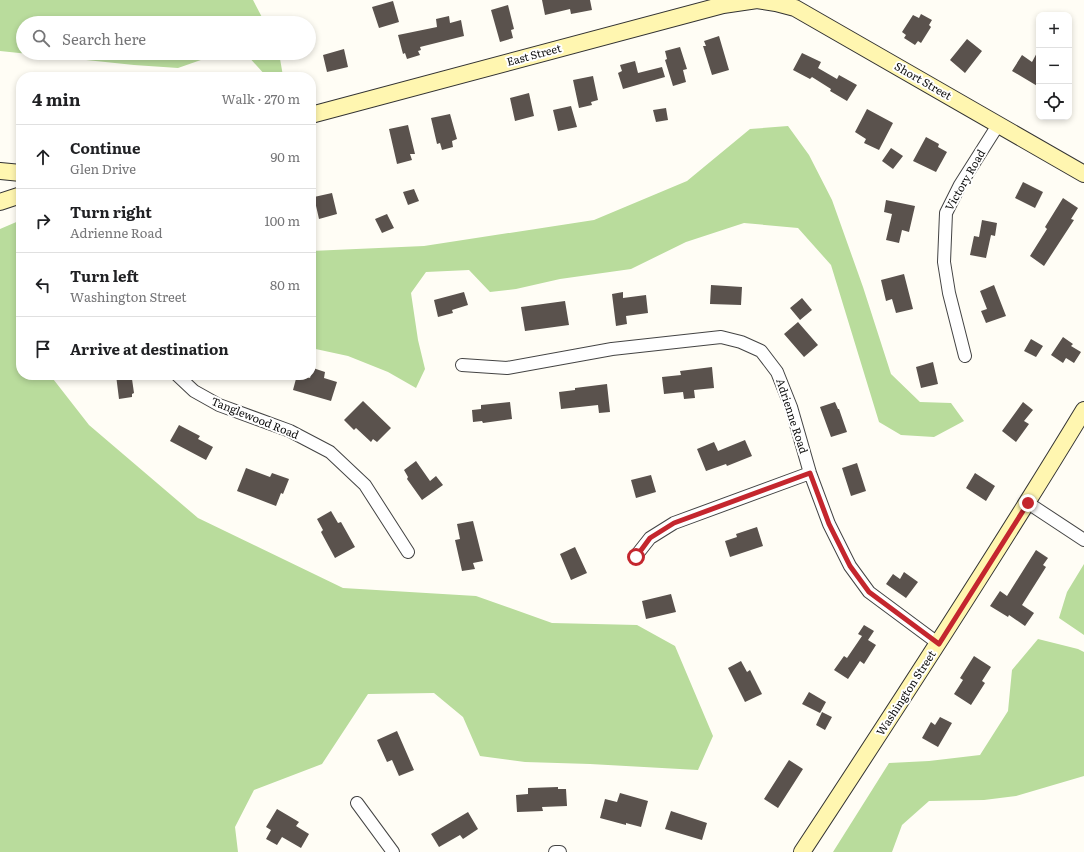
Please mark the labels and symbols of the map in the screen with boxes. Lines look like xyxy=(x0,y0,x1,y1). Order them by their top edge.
street label: East Street xyxy=(505,39,563,69)
street label: Short Street xyxy=(892,57,955,103)
street label: Victory Road xyxy=(940,146,988,213)
street label: Adrienne Road xyxy=(773,376,813,456)
street label: Tanglewood Road xyxy=(209,392,302,442)
route end xyxy=(1019,494,1037,512)
route start xyxy=(627,548,645,566)
street label: Washington Street xyxy=(872,646,939,738)

